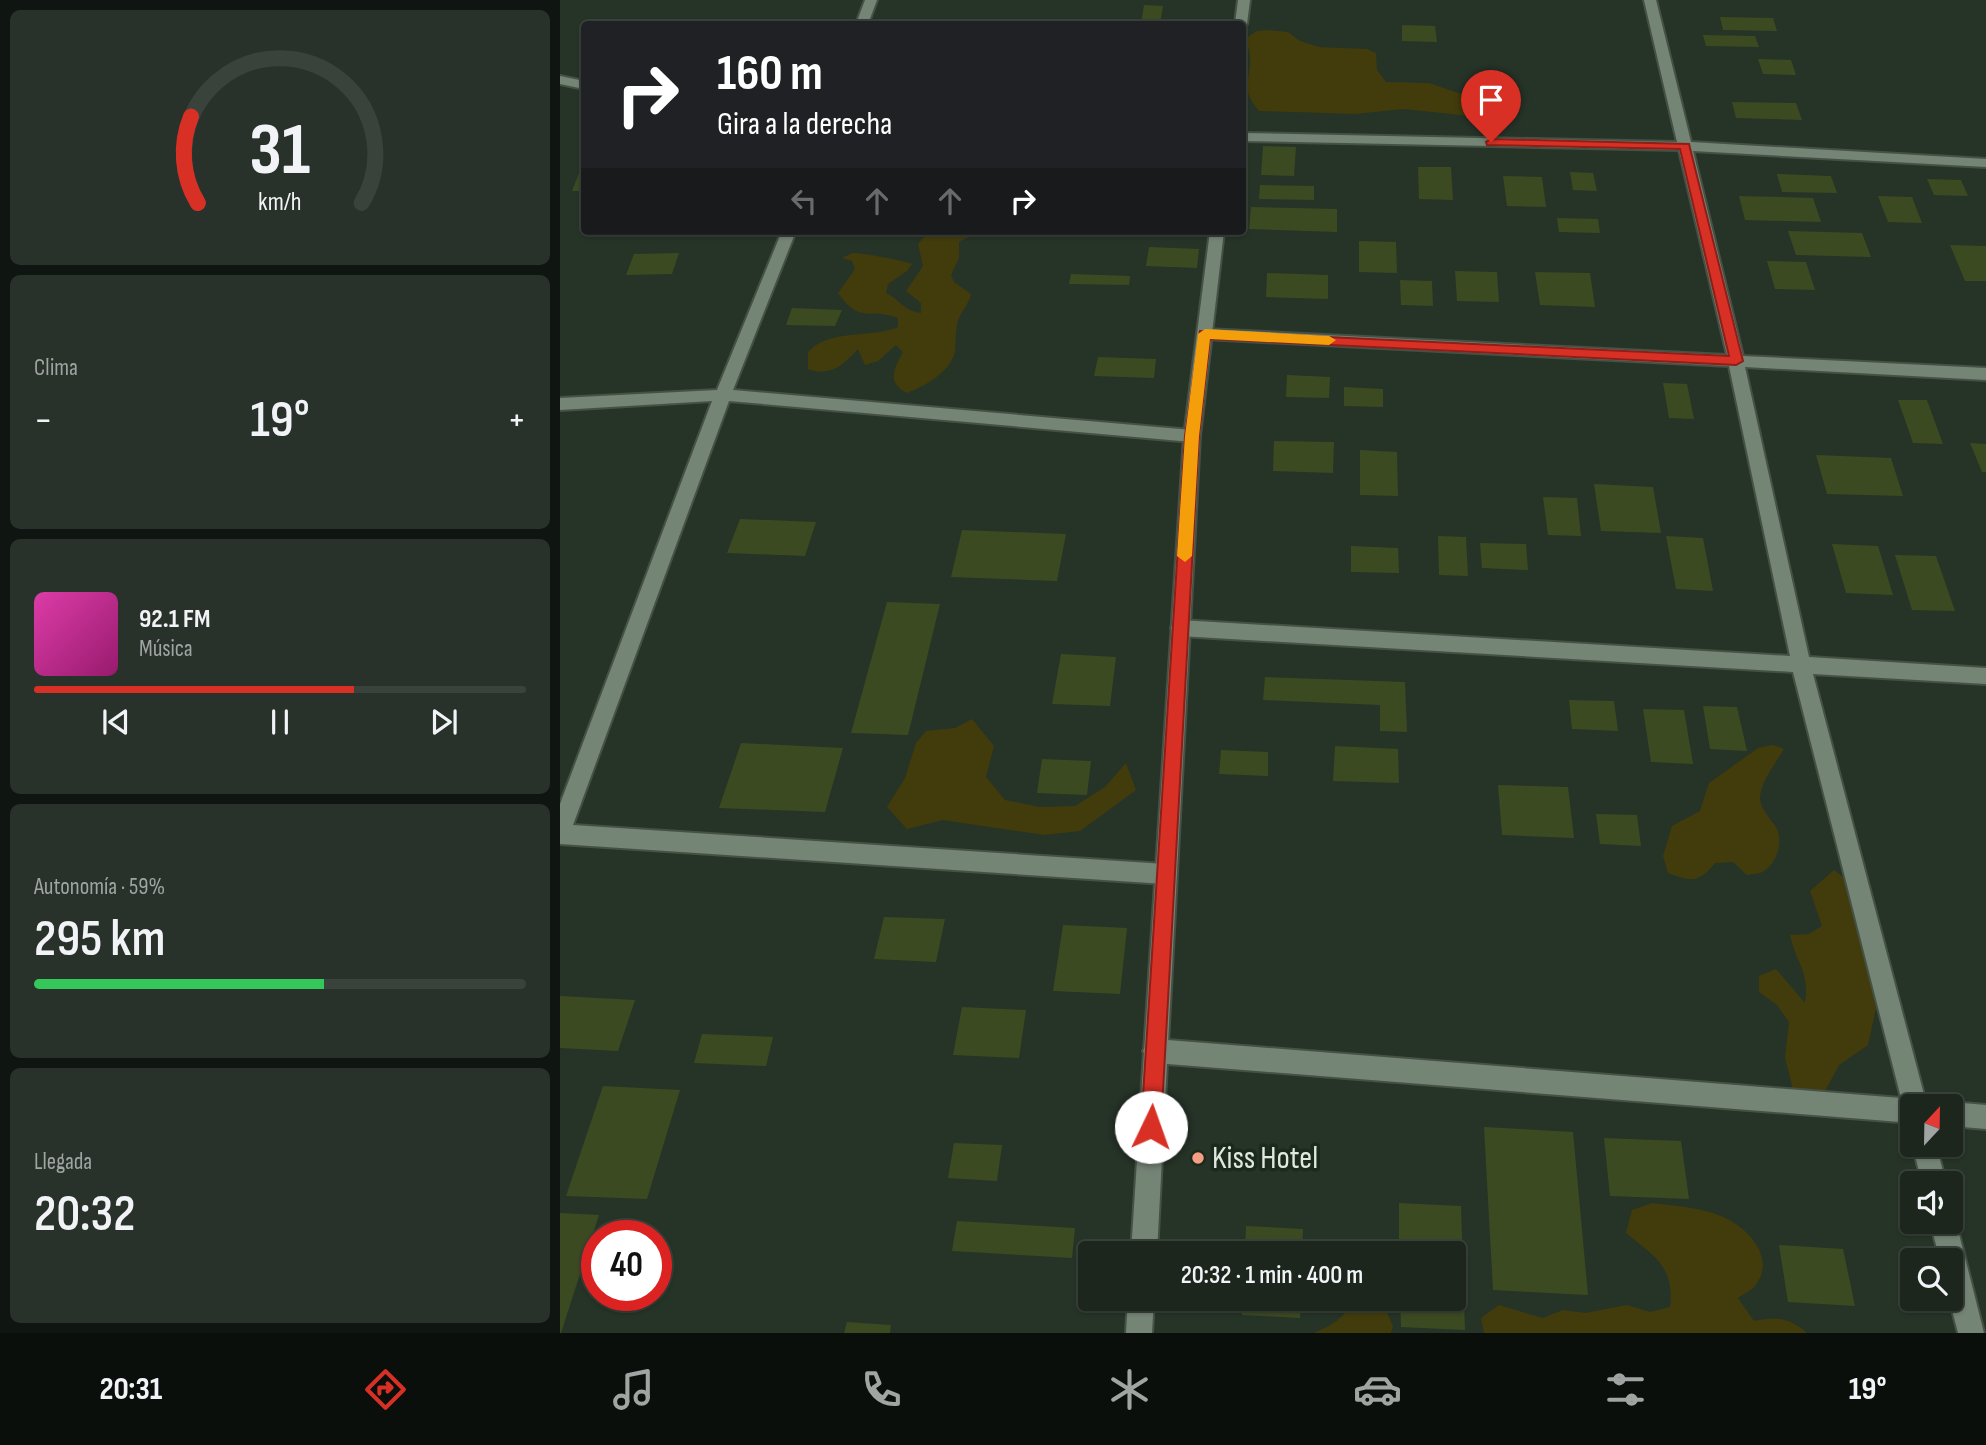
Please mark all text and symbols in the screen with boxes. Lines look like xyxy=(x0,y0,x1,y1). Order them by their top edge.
text: 160 m xyxy=(717,45,823,104)
icon: right xyxy=(602,49,693,140)
pin xyxy=(1461,70,1521,142)
icon: arrive xyxy=(1472,81,1510,119)
text: Gira a la derecha xyxy=(717,105,892,144)
text: 31 xyxy=(249,108,311,196)
icon: left xyxy=(785,182,823,220)
icon: ahead xyxy=(858,182,896,220)
icon: ahead xyxy=(931,182,969,220)
icon: right xyxy=(1004,182,1042,220)
text: km/h xyxy=(258,187,302,218)
text: Clima xyxy=(34,354,78,382)
text: 19° xyxy=(250,389,310,452)
text: − xyxy=(34,398,53,443)
text: + xyxy=(507,398,526,443)
text: 92.1 FM xyxy=(139,604,210,635)
text: Música xyxy=(139,635,193,663)
icon: previous xyxy=(97,703,135,741)
icon: pause xyxy=(261,703,299,741)
icon: next xyxy=(425,703,463,741)
text: Autonomía · 59% xyxy=(34,873,165,901)
text: 295 km xyxy=(34,908,165,971)
position arrow xyxy=(1114,1090,1188,1164)
north arrow xyxy=(1900,1094,1964,1157)
map controls xyxy=(1900,1094,1963,1311)
place label: Kiss Hotel xyxy=(1212,1139,1318,1178)
text: Llegada xyxy=(34,1148,92,1176)
marker: Kiss Hotel xyxy=(1190,1150,1206,1166)
button: sound xyxy=(1900,1171,1963,1234)
text: 20:32 xyxy=(34,1183,135,1246)
speed limit sign: 40 xyxy=(581,1220,672,1311)
button: search xyxy=(1900,1248,1963,1311)
text: 20:32 · 1 min · 400 m xyxy=(1181,1260,1363,1291)
icon: directions xyxy=(361,1365,410,1414)
icon: music xyxy=(609,1365,658,1414)
icon: phone xyxy=(857,1365,906,1414)
icon: climate xyxy=(1105,1365,1154,1414)
icon: car xyxy=(1353,1365,1402,1414)
icon: filters xyxy=(1601,1365,1650,1414)
text: 20:31 xyxy=(99,1370,162,1409)
text: 19° xyxy=(1849,1370,1887,1409)

